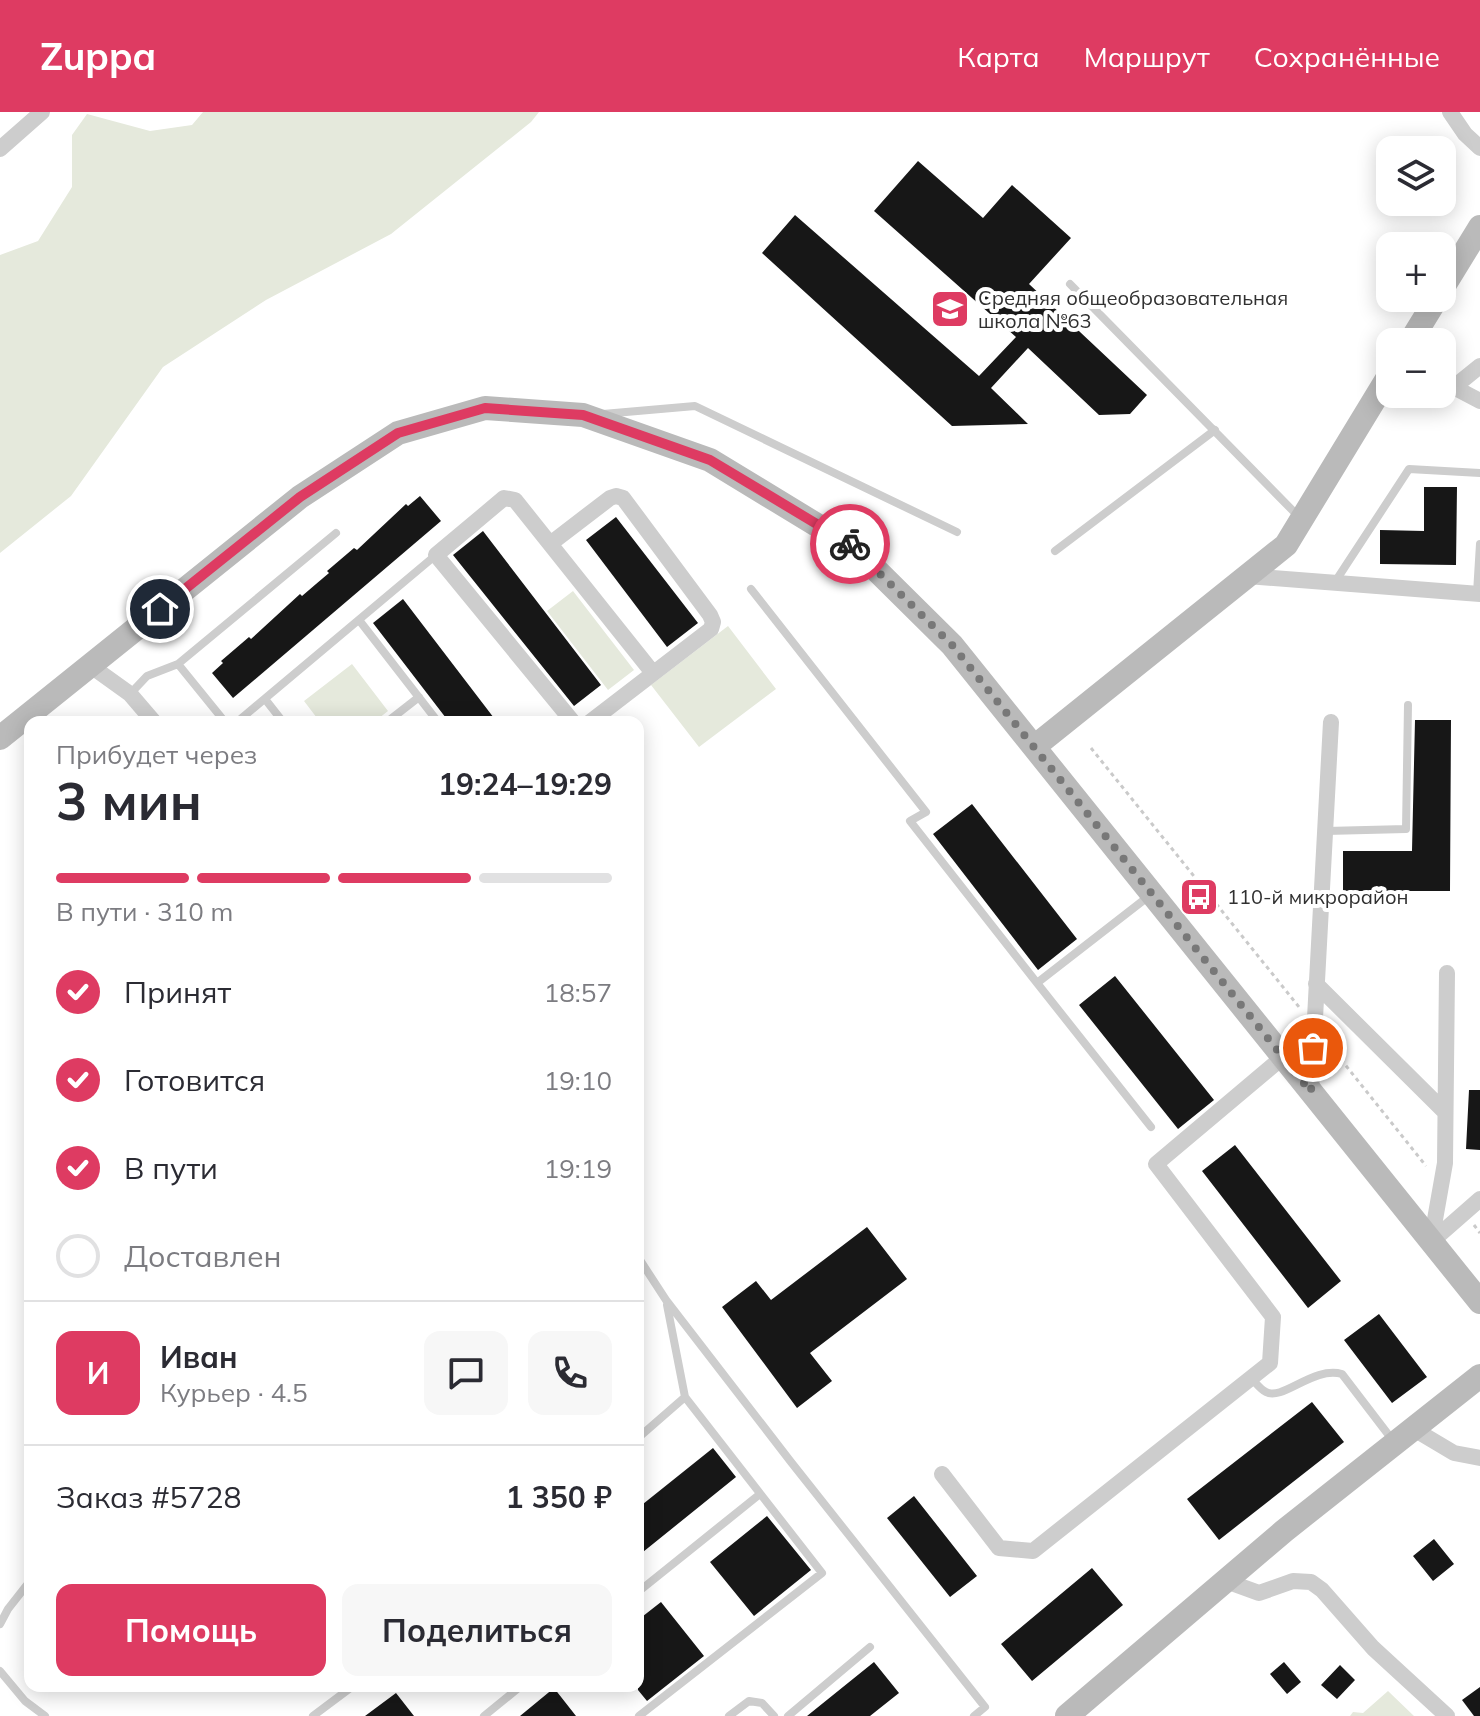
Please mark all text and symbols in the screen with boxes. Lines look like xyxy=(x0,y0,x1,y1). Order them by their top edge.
text: Zuppa xyxy=(40,32,156,80)
text: Карта xyxy=(957,39,1040,74)
text: Маршрут xyxy=(1084,39,1210,74)
text: Сохранённые xyxy=(1254,39,1440,74)
map controls xyxy=(1376,136,1456,408)
button: layers xyxy=(1376,136,1456,216)
button: + xyxy=(1376,232,1456,312)
place label: Средняя общеобразовательная школа №63 xyxy=(978,285,1288,333)
school or university icon: Средняя общеобразовательная школа №63 xyxy=(929,288,971,330)
button: − xyxy=(1376,328,1456,408)
courier xyxy=(810,504,890,584)
icon: bike xyxy=(828,522,872,566)
pin xyxy=(126,575,194,643)
icon: home xyxy=(138,587,182,631)
text: Прибудет через xyxy=(56,738,257,771)
text: 19:24–19:29 xyxy=(438,765,612,803)
text: 3 мин xyxy=(56,768,202,833)
bus stop icon: 110-й микрорайон xyxy=(1178,876,1220,918)
place label: 110-й микрорайон xyxy=(1227,884,1409,909)
text: В пути · 310 m xyxy=(56,895,233,928)
icon: check xyxy=(56,970,100,1014)
text: Принят xyxy=(124,973,231,1011)
text: 18:57 xyxy=(544,976,612,1009)
pin xyxy=(1279,1014,1347,1082)
icon: bag xyxy=(1291,1026,1335,1070)
icon: check xyxy=(56,1058,100,1102)
text: Готовится xyxy=(124,1061,265,1099)
text: 19:10 xyxy=(544,1064,612,1097)
icon: check xyxy=(56,1146,100,1190)
text: В пути xyxy=(124,1149,218,1187)
text: 19:19 xyxy=(544,1152,612,1185)
text: Доставлен xyxy=(124,1237,282,1275)
button: chat xyxy=(424,1331,508,1415)
button: phone xyxy=(528,1331,612,1415)
text: Иван xyxy=(160,1338,238,1376)
text: И xyxy=(87,1354,109,1392)
text: Курьер · 4.5 xyxy=(160,1376,308,1409)
text: Заказ #5728 xyxy=(56,1478,241,1516)
text: 1 350 ₽ xyxy=(506,1478,612,1516)
button: Помощь xyxy=(56,1584,326,1676)
button: Поделиться xyxy=(342,1584,612,1676)

